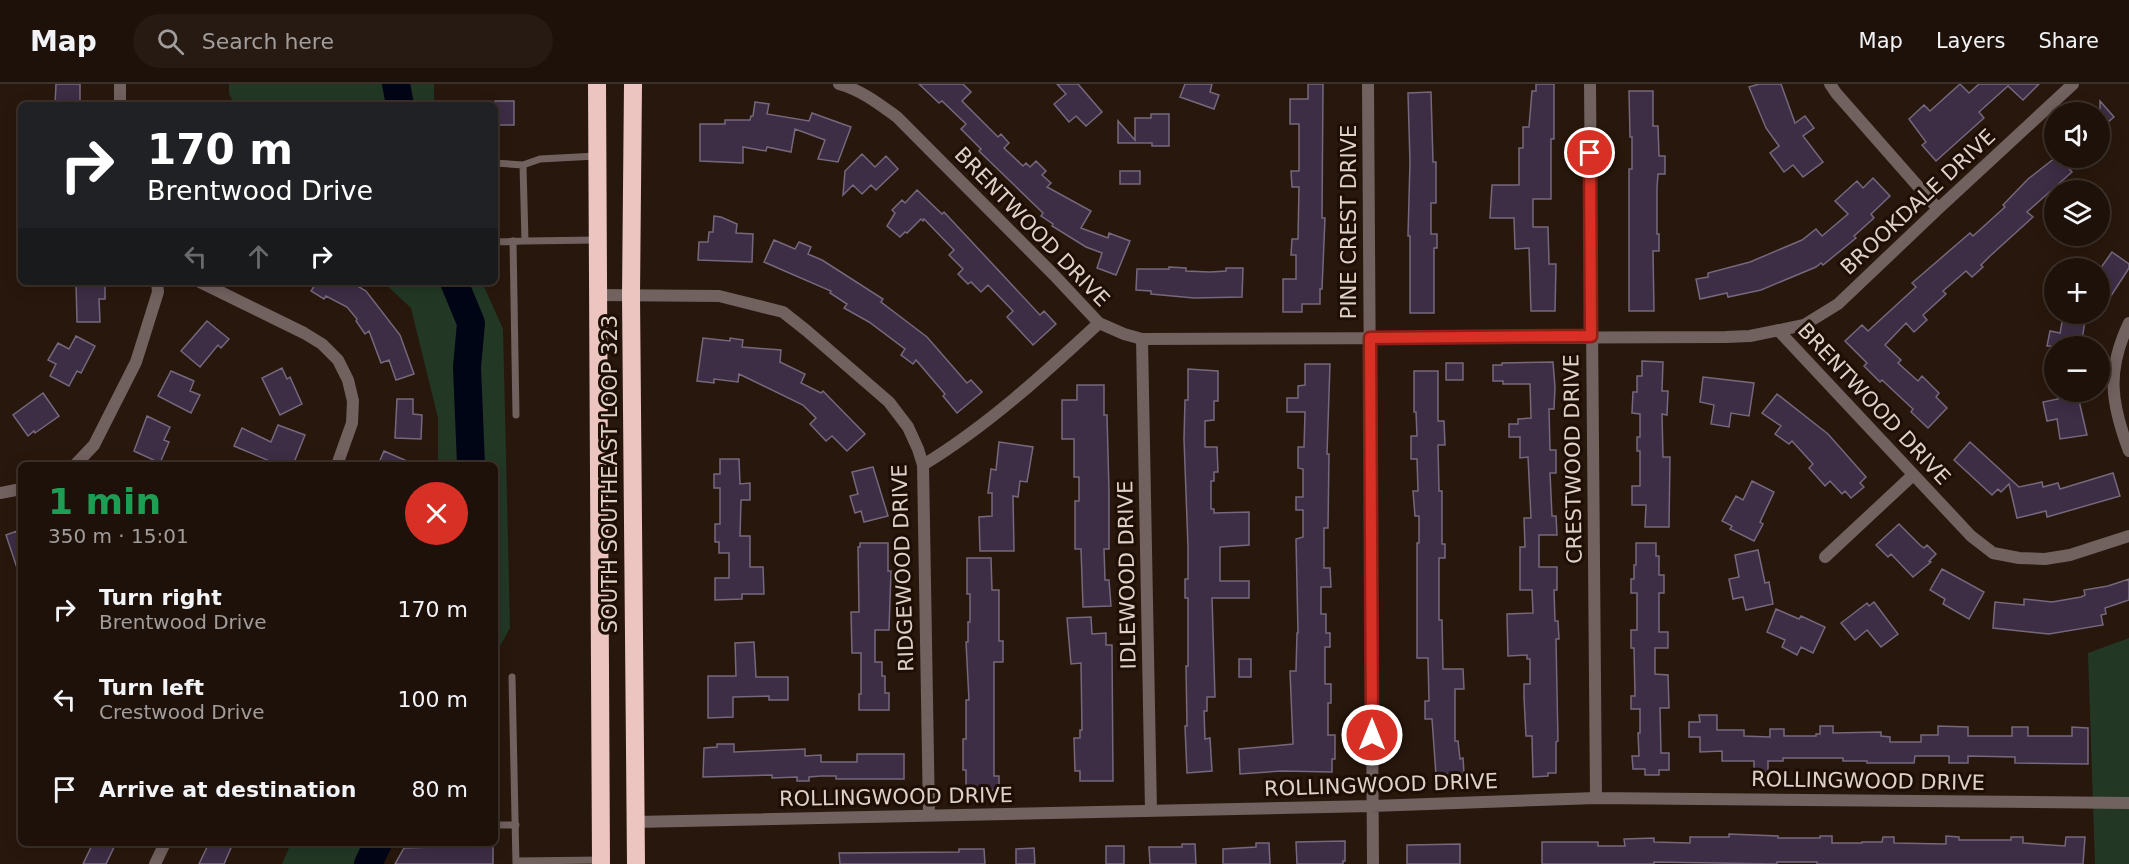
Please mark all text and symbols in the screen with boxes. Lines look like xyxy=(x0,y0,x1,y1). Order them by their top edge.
search box xyxy=(133,14,553,68)
text: Map xyxy=(30,25,97,58)
icon: search xyxy=(154,25,187,58)
text: Search here xyxy=(202,29,334,54)
text: Map xyxy=(1859,29,1903,53)
text: Layers xyxy=(1936,29,2005,53)
text: Share xyxy=(2038,29,2099,53)
map controls xyxy=(2044,102,2110,402)
button: sound xyxy=(2044,102,2110,168)
street label: BROOKDALE DRIVE xyxy=(1836,124,2000,280)
text: 170 m xyxy=(147,125,293,174)
street label: PINE CREST DRIVE xyxy=(1337,125,1361,319)
icon: right xyxy=(48,126,126,204)
pin xyxy=(1564,127,1615,178)
icon: arrive xyxy=(1573,136,1606,169)
street label: BRENTWOOD DRIVE xyxy=(950,142,1114,312)
text: Brentwood Drive xyxy=(147,175,373,206)
button: layers xyxy=(2044,180,2110,246)
icon: left xyxy=(179,240,212,273)
icon: ahead xyxy=(242,240,275,273)
icon: right xyxy=(305,240,338,273)
button: + xyxy=(2044,258,2110,324)
street label: SOUTH SOUTHEAST LOOP 323 xyxy=(598,315,622,633)
street label: BRENTWOOD DRIVE xyxy=(1793,318,1955,490)
button: − xyxy=(2044,336,2110,402)
street label: CRESTWOOD DRIVE xyxy=(1559,354,1587,564)
street label: RIDGEWOOD DRIVE xyxy=(887,464,919,672)
text: 1 min xyxy=(48,481,161,522)
street label: IDLEWOOD DRIVE xyxy=(1113,481,1141,669)
button: close xyxy=(405,482,468,545)
text: 350 m · 15:01 xyxy=(48,524,189,548)
text: Turn right xyxy=(99,585,222,610)
icon: right xyxy=(48,593,81,626)
text: 170 m xyxy=(398,597,468,622)
text: Brentwood Drive xyxy=(99,610,267,634)
text: Turn left xyxy=(99,675,204,700)
icon: left xyxy=(48,683,81,716)
text: 100 m xyxy=(398,687,468,712)
text: Crestwood Drive xyxy=(99,700,265,724)
position arrow xyxy=(1340,703,1404,767)
street label: ROLLINGWOOD DRIVE xyxy=(1751,767,1985,795)
street label: ROLLINGWOOD DRIVE xyxy=(1264,769,1498,801)
icon: arrive xyxy=(48,773,81,806)
text: Arrive at destination xyxy=(99,777,356,802)
text: 80 m xyxy=(412,777,468,802)
street label: ROLLINGWOOD DRIVE xyxy=(779,783,1013,811)

